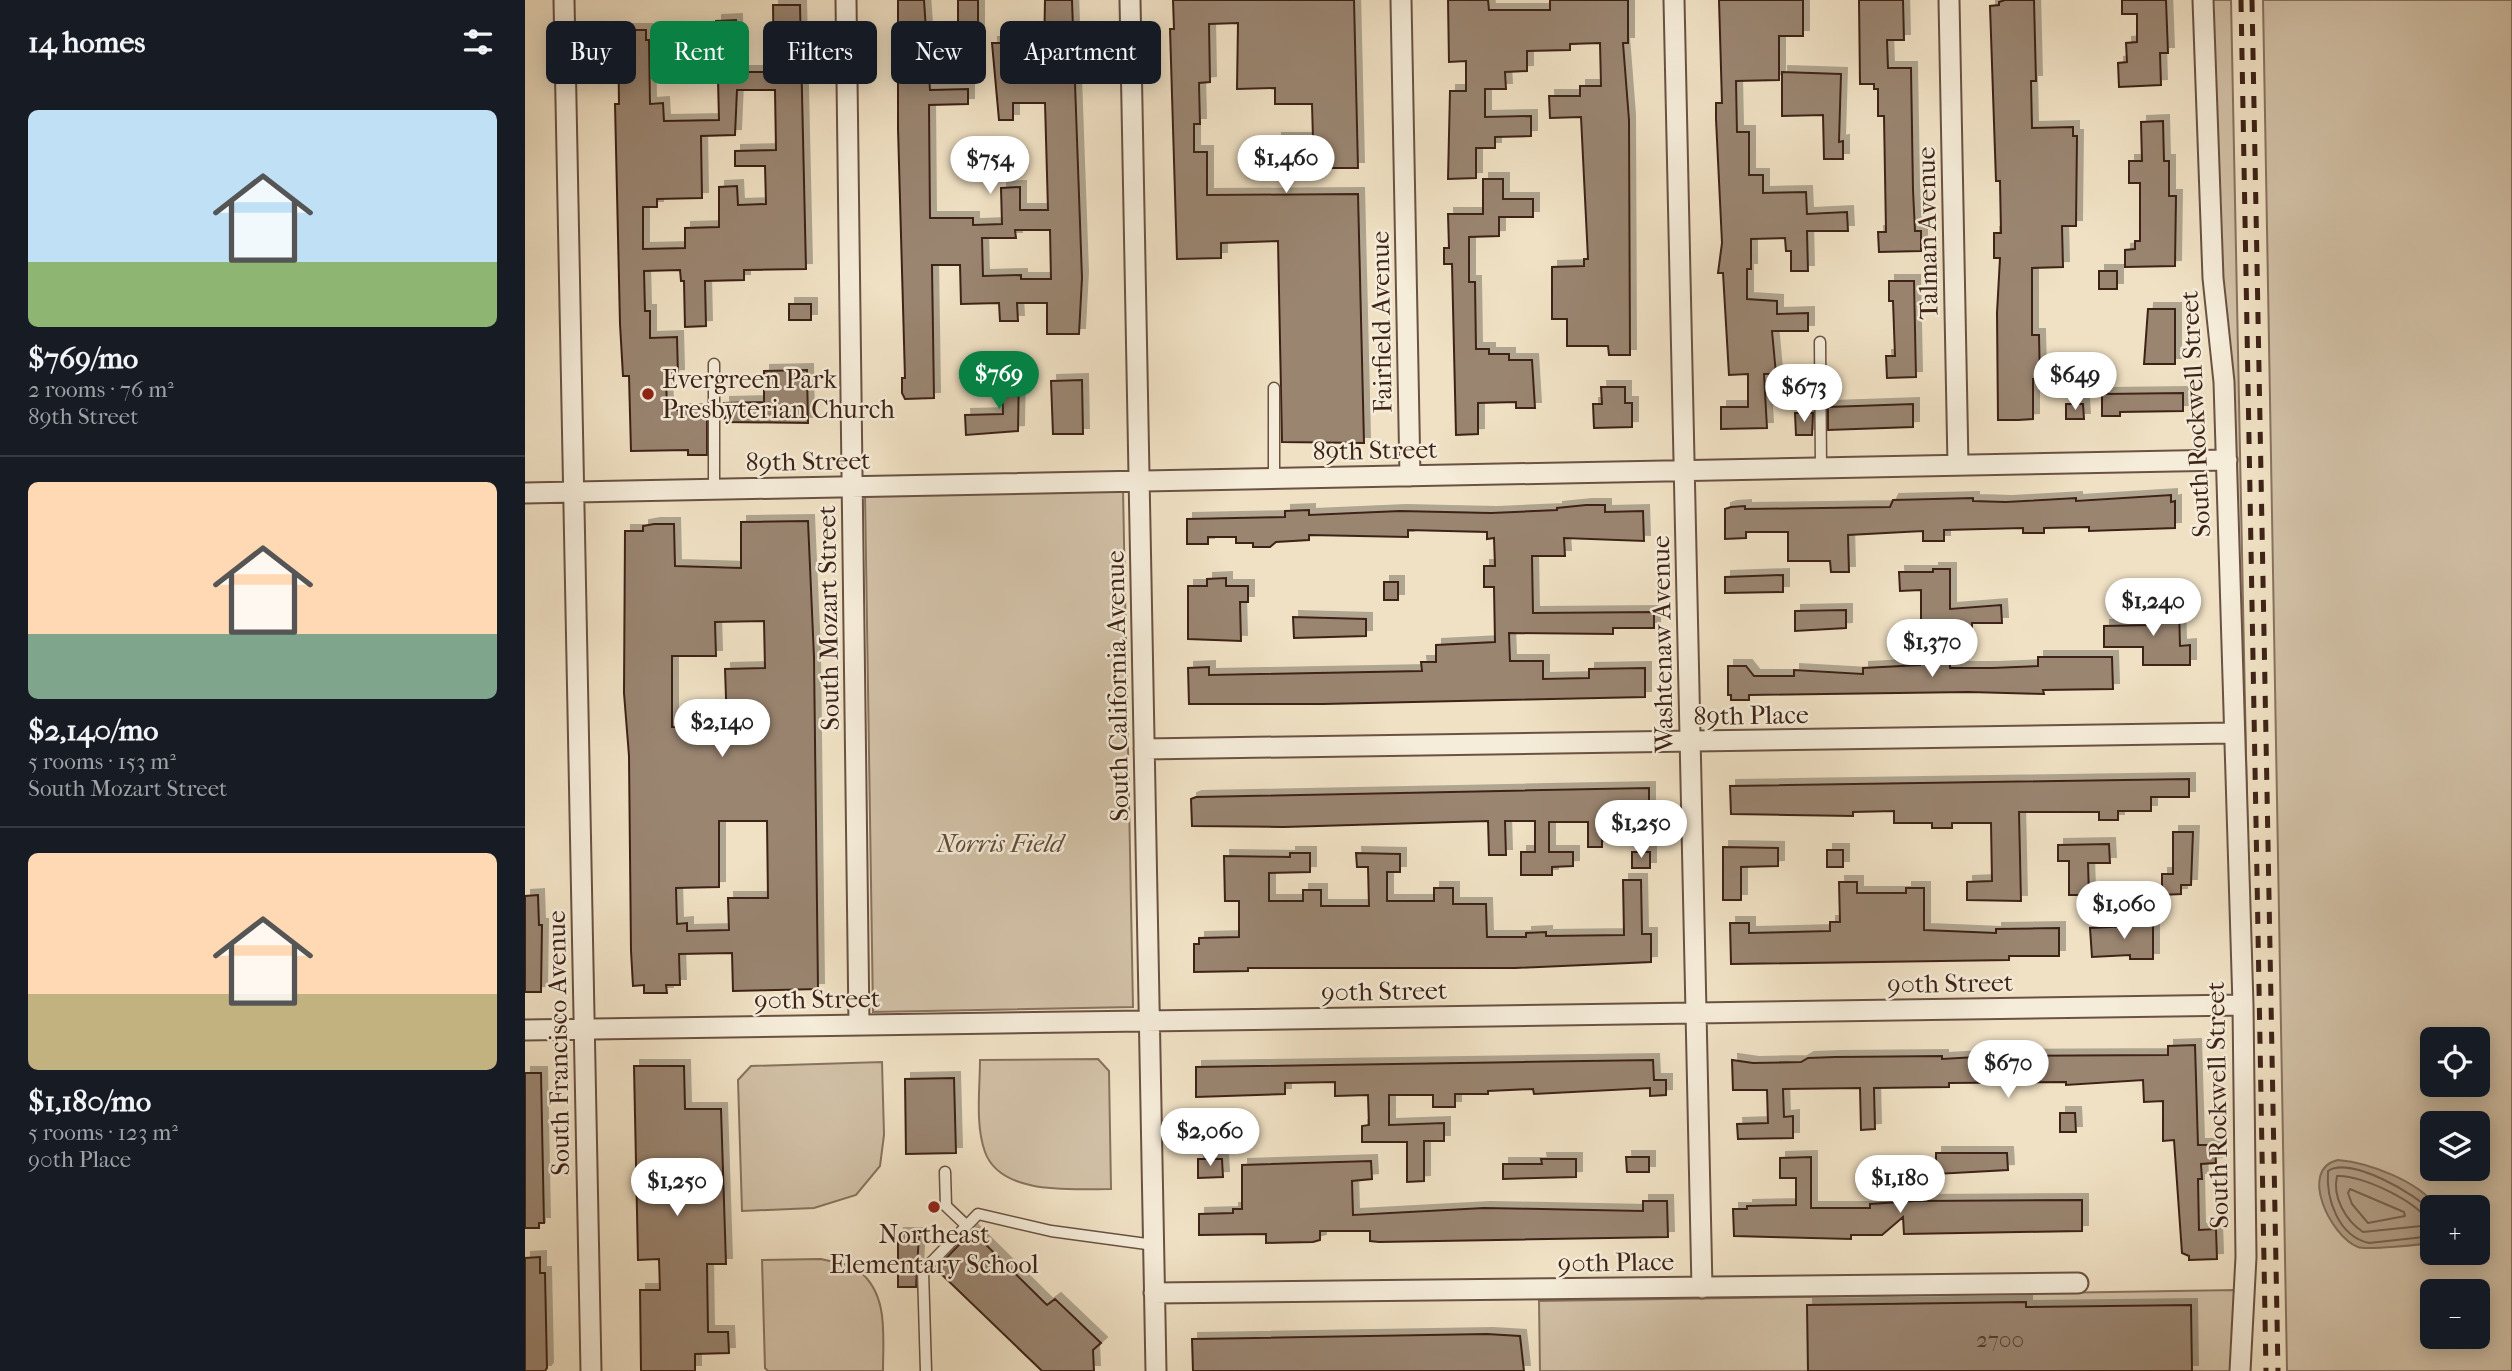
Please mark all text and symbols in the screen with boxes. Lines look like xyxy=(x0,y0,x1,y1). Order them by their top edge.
chip: Buy xyxy=(546,21,636,84)
chip: Rent xyxy=(650,21,749,84)
chip: Filters xyxy=(763,21,877,84)
chip: New xyxy=(891,21,986,84)
chip: Apartment xyxy=(1000,21,1161,84)
icon: filters xyxy=(459,23,497,61)
text: 14 homes xyxy=(28,25,145,60)
pin: $754 xyxy=(949,136,1031,196)
pin: $1,460 xyxy=(1229,136,1343,195)
text: $1,460 xyxy=(1254,144,1318,171)
text: $754 xyxy=(966,145,1014,172)
street label: Talman Avenue xyxy=(1910,146,1945,320)
icon: home xyxy=(200,155,326,281)
street label: Fairfield Avenue xyxy=(1364,230,1399,413)
street label: South Rockwell Street xyxy=(2174,289,2217,538)
text: $769/mo xyxy=(28,341,138,376)
pin: $769 xyxy=(958,352,1040,411)
pin: $649 xyxy=(2034,352,2116,412)
text: $769 xyxy=(975,360,1023,387)
text: $649 xyxy=(2050,361,2100,388)
place label: Evergreen Park Presbyterian Church xyxy=(662,364,895,425)
pin: $673 xyxy=(1763,364,1845,424)
text: $673 xyxy=(1781,373,1827,400)
text: 2 rooms · 76 m² xyxy=(28,376,174,403)
marker: Evergreen Park Presbyterian Church xyxy=(640,386,656,402)
text: 89th Street xyxy=(28,403,138,430)
street label: 89th Street xyxy=(1312,434,1438,467)
street label: 89th Street xyxy=(745,445,871,478)
street label: South Mozart Street xyxy=(811,504,846,731)
icon: home xyxy=(200,527,326,653)
street label: Washtenaw Avenue xyxy=(1645,535,1680,754)
street label: South California Avenue xyxy=(1100,550,1135,822)
pin: $1,240 xyxy=(2096,578,2210,638)
text: $1,240 xyxy=(2121,587,2185,614)
pin: $1,370 xyxy=(1875,620,1989,679)
text: $1,370 xyxy=(1903,628,1961,655)
street label: 89th Place xyxy=(1693,699,1809,732)
pin: $2,140 xyxy=(665,700,779,759)
text: $2,140 xyxy=(690,708,754,735)
text: $2,140/mo xyxy=(28,713,158,748)
text: 5 rooms · 153 m² xyxy=(28,748,176,775)
text: South Mozart Street xyxy=(28,775,227,802)
pin: $1,250 xyxy=(1584,800,1698,860)
text: $1,250 xyxy=(1611,809,1671,836)
park label: Norris Field xyxy=(936,828,1067,859)
pin: $1,060 xyxy=(2067,881,2181,941)
text: $1,060 xyxy=(2092,890,2156,917)
icon: home xyxy=(200,898,326,1024)
street label: South Francisco Avenue xyxy=(541,910,576,1176)
street label: 90th Street xyxy=(1887,967,2014,1000)
street label: 90th Street xyxy=(1321,975,1448,1008)
street label: South Rockwell Street xyxy=(2200,980,2235,1229)
street label: 90th Street xyxy=(754,983,881,1016)
map controls xyxy=(2420,1027,2490,1349)
button: locate xyxy=(2420,1027,2490,1097)
pin: $670 xyxy=(1967,1040,2049,1100)
text: $670 xyxy=(1984,1049,2032,1076)
text: $1,180/mo xyxy=(28,1084,151,1119)
pin: $2,060 xyxy=(1153,1108,1267,1168)
button: layers xyxy=(2420,1111,2490,1181)
text: $2,060 xyxy=(1176,1117,1244,1144)
text: 5 rooms · 123 m² xyxy=(28,1119,178,1146)
text: 90th Place xyxy=(28,1146,131,1173)
pin: $1,180 xyxy=(1843,1156,1957,1215)
pin: $1,250 xyxy=(620,1158,734,1218)
text: $1,180 xyxy=(1871,1164,1929,1191)
text: $1,250 xyxy=(647,1167,707,1194)
button: + xyxy=(2420,1195,2490,1265)
marker: Northeast Elementary School xyxy=(926,1199,942,1215)
place label: Northeast Elementary School xyxy=(829,1219,1039,1280)
street label: 90th Place xyxy=(1557,1246,1675,1279)
button: − xyxy=(2420,1279,2490,1349)
house number: 2700 xyxy=(1976,1326,2024,1353)

